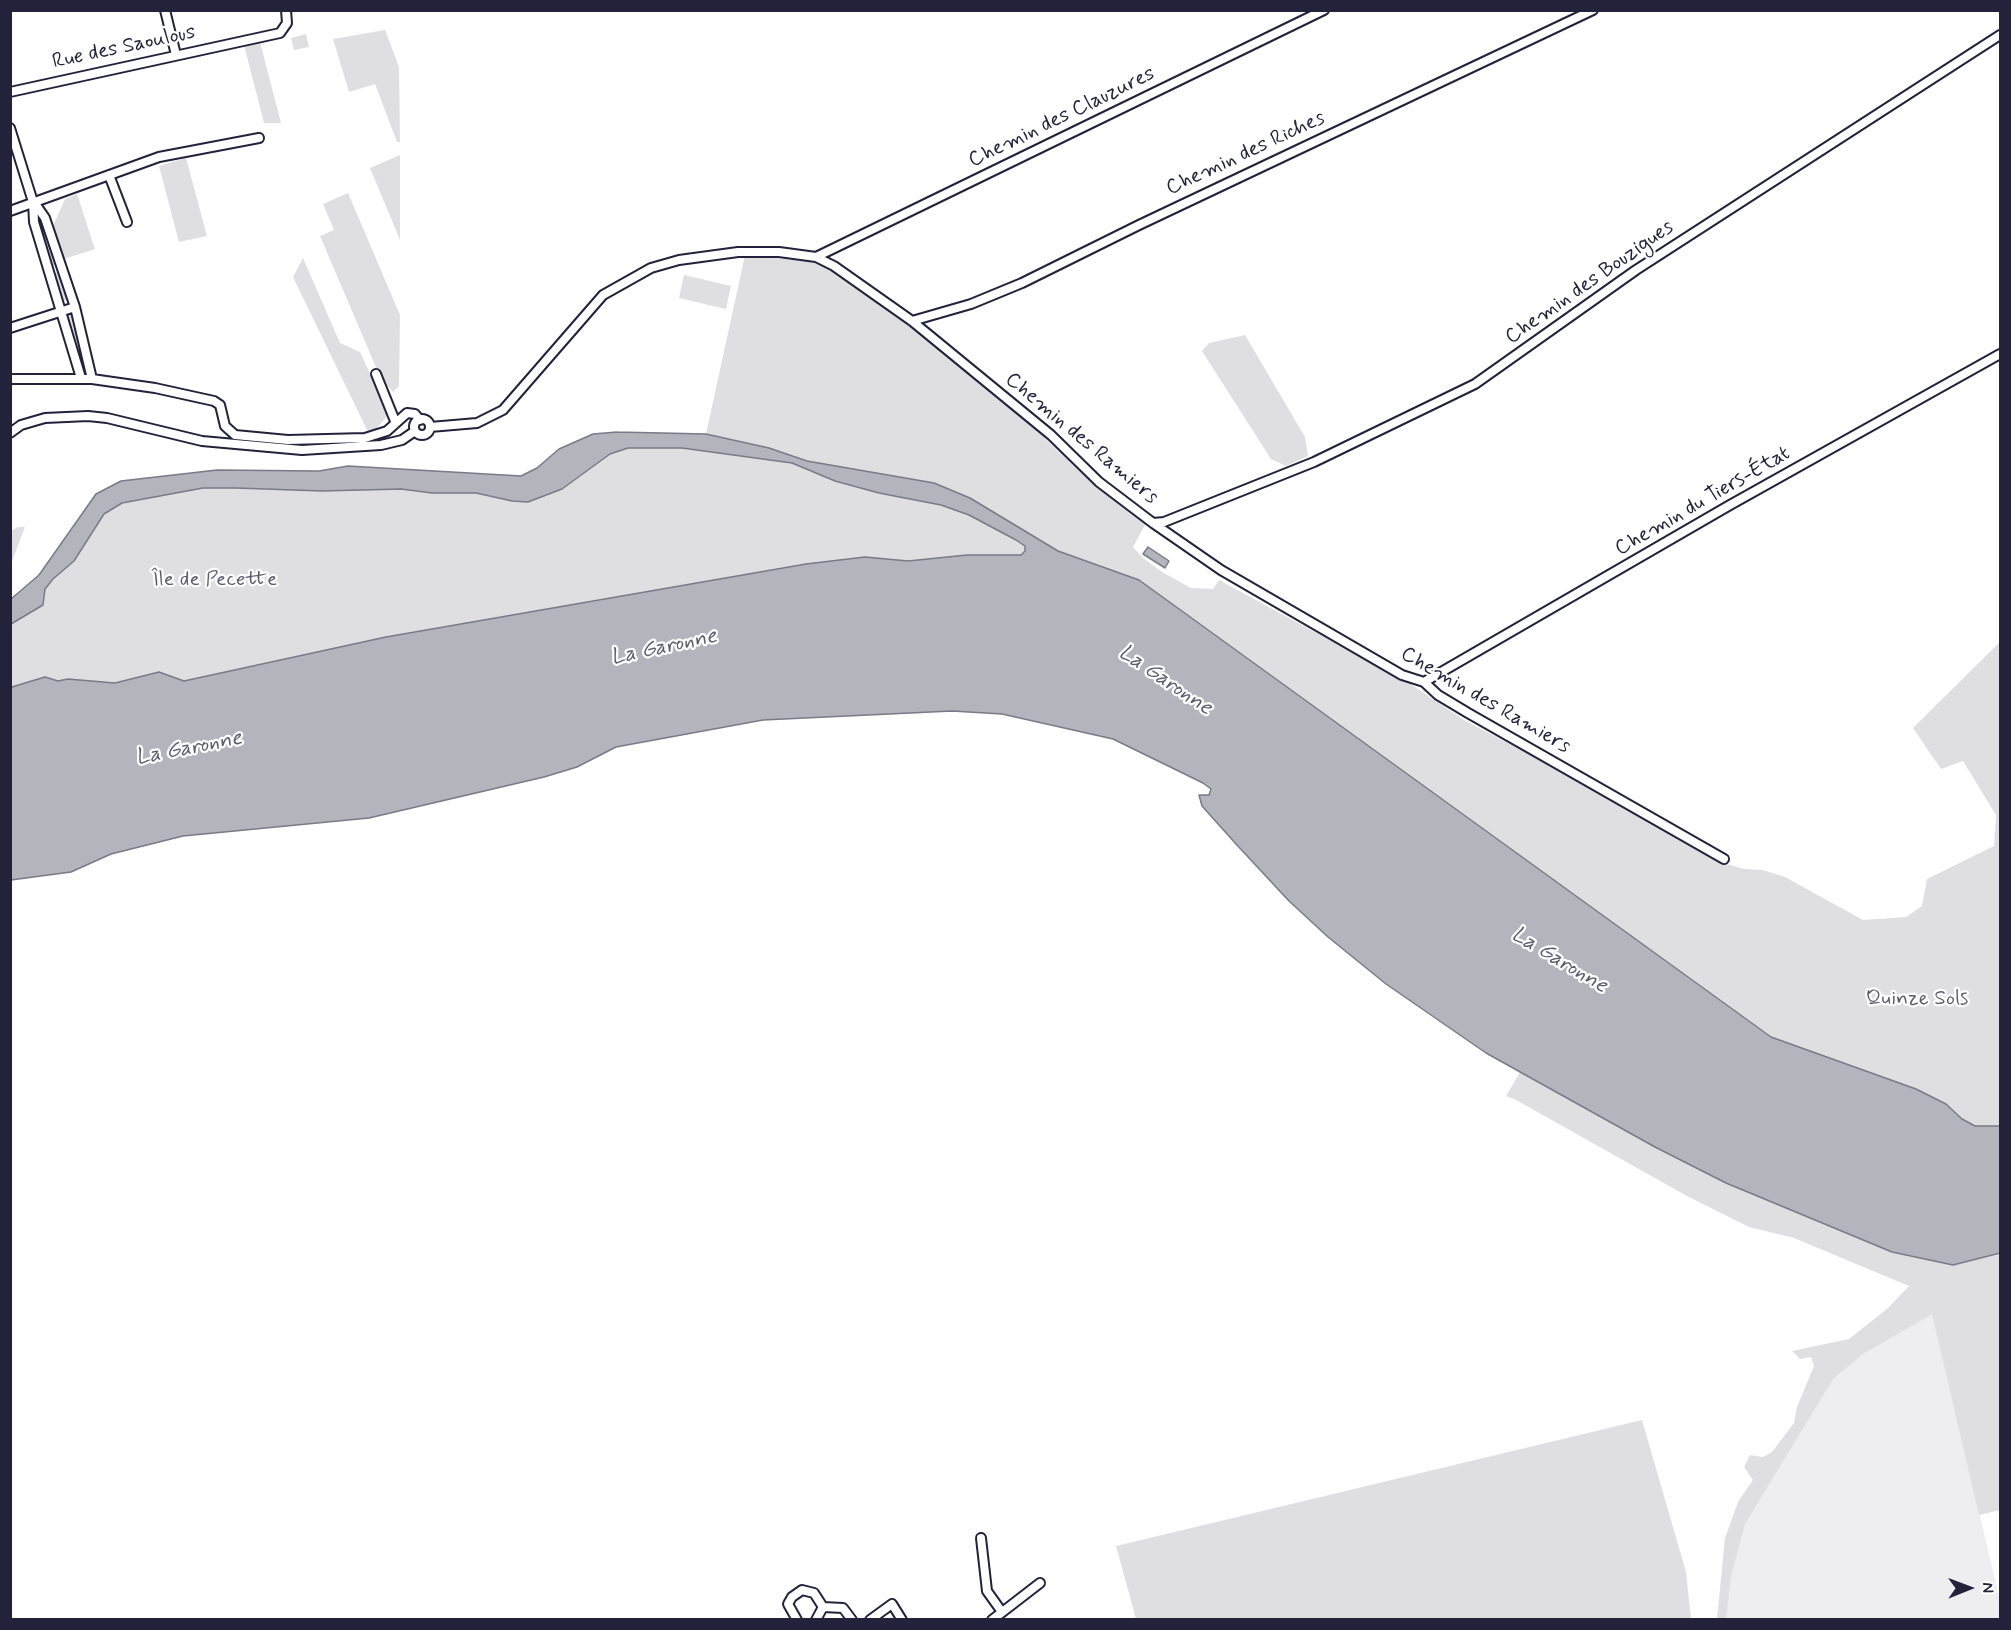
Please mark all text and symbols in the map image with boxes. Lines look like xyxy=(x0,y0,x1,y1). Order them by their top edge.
street label: Rue des Saoulous xyxy=(50,21,198,75)
street label: Chemin des Clauzures xyxy=(965,62,1159,174)
street label: Chemin des Riches xyxy=(1163,106,1329,202)
street label: Chemin des Bouzigues xyxy=(1501,215,1679,351)
street label: Chemin des Ramiers xyxy=(999,368,1163,510)
street label: Chemin du Tiers-État xyxy=(1611,442,1795,562)
park label: Île de Pecette xyxy=(151,568,277,594)
water label: La Garonne xyxy=(609,624,719,672)
water label: La Garonne xyxy=(1113,640,1217,722)
street label: Chemin des Ramiers xyxy=(1396,642,1574,760)
water label: La Garonne xyxy=(134,726,244,772)
water label: La Garonne xyxy=(1506,922,1612,1000)
park label: Quinze Sols xyxy=(1866,987,1968,1013)
north arrow xyxy=(1939,1558,1999,1618)
text: N xyxy=(1977,1582,1998,1593)

